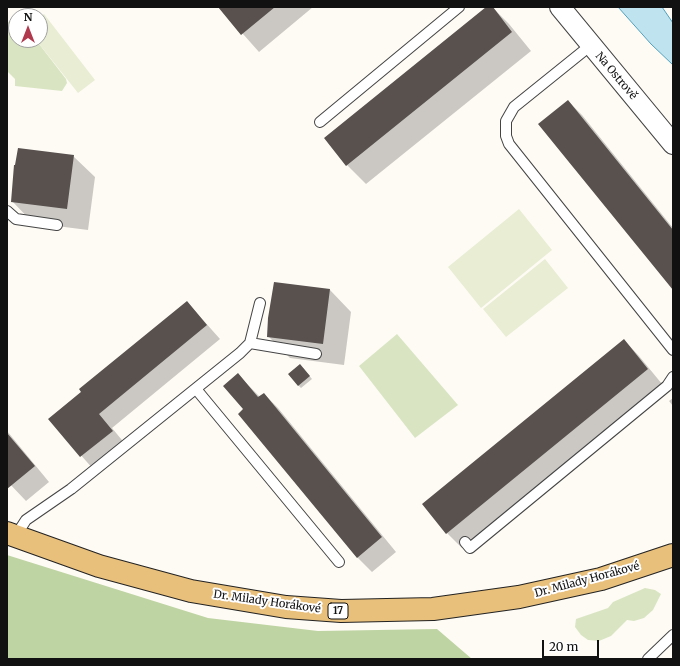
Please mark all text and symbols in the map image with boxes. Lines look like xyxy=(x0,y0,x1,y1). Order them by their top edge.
north arrow xyxy=(8,8,48,48)
text: N xyxy=(24,10,32,24)
street label: Na Ostrově xyxy=(592,50,640,102)
street label: Dr. Milady Horákové xyxy=(533,560,641,600)
street label: Dr. Milady Horákové xyxy=(213,588,321,616)
road number: 17 xyxy=(328,603,348,619)
scale bar xyxy=(544,632,601,658)
text: 20 m xyxy=(549,639,578,654)

